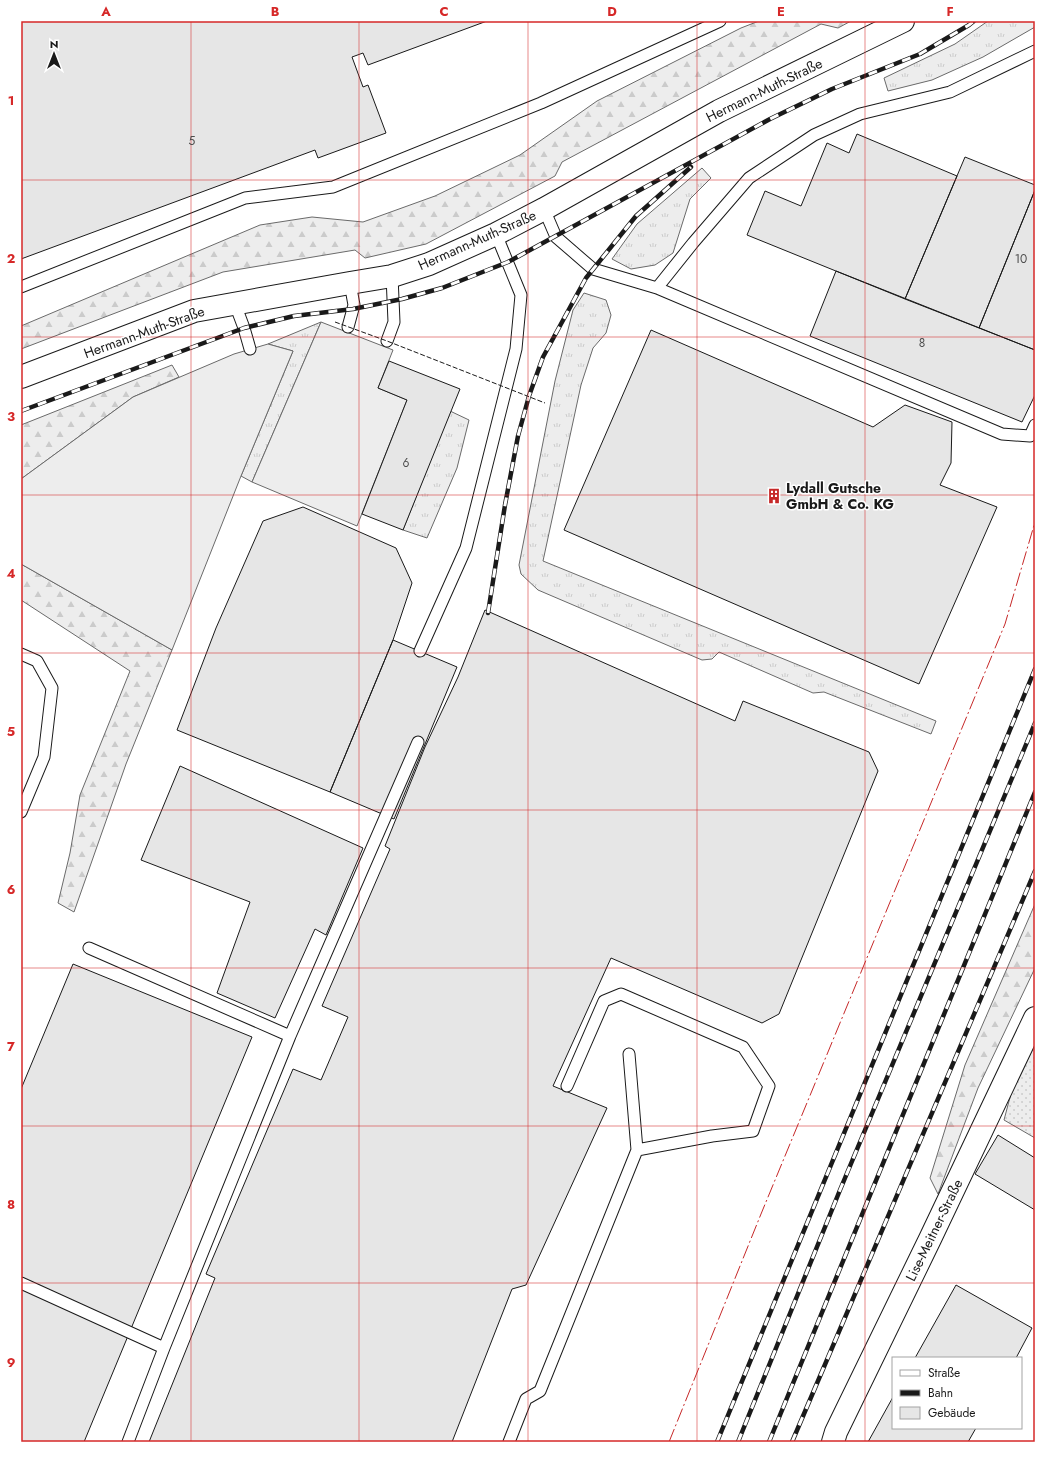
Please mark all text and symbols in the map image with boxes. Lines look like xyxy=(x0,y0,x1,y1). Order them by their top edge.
text: A xyxy=(100,2,111,21)
text: B xyxy=(271,2,280,21)
text: C xyxy=(439,2,449,21)
text: D xyxy=(607,2,617,21)
text: E xyxy=(777,2,785,21)
text: F xyxy=(946,2,954,21)
north arrow xyxy=(34,34,74,74)
text: N xyxy=(50,36,58,52)
street label: Hermann-Muth-Straße xyxy=(702,53,826,127)
text: 1 xyxy=(8,91,14,110)
house number: 5 xyxy=(189,132,196,150)
street label: Hermann-Muth-Straße xyxy=(415,205,539,275)
text: 2 xyxy=(7,249,15,268)
house number: 10 xyxy=(1015,250,1027,268)
street label: Hermann-Muth-Straße xyxy=(81,301,207,363)
house number: 8 xyxy=(919,334,925,352)
text: 3 xyxy=(7,407,15,426)
house number: 6 xyxy=(403,454,410,472)
place label: Lydall Gutsche GmbH & Co. KG xyxy=(786,478,894,514)
building icon: Lydall Gutsche GmbH & Co. KG xyxy=(765,487,783,505)
text: 4 xyxy=(6,564,16,583)
text: 5 xyxy=(7,722,15,741)
text: 6 xyxy=(7,880,16,899)
text: 7 xyxy=(7,1037,15,1056)
street label: Lise-Meitner-Straße xyxy=(901,1176,967,1284)
text: 8 xyxy=(7,1195,15,1214)
text: 9 xyxy=(7,1353,16,1372)
legend xyxy=(892,1357,1022,1429)
text: Straße xyxy=(928,1364,960,1382)
text: Bahn xyxy=(928,1384,953,1402)
text: Gebäude xyxy=(928,1404,975,1422)

